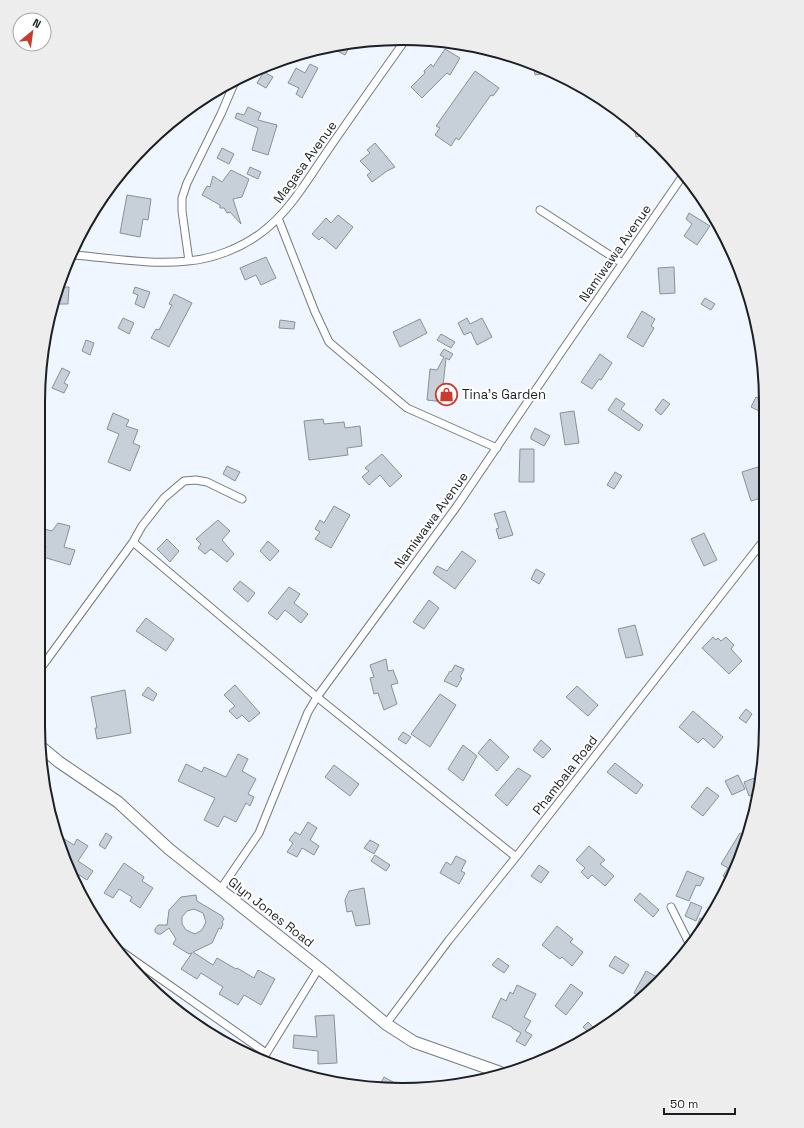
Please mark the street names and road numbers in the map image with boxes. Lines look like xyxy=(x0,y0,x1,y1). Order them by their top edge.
street label: Magasa Avenue xyxy=(269,117,341,207)
street label: Namiwawa Avenue xyxy=(575,201,655,305)
street label: Namiwawa Avenue xyxy=(390,468,472,572)
street label: Phambala Road xyxy=(529,732,601,818)
street label: Glyn Jones Road xyxy=(225,873,317,951)

